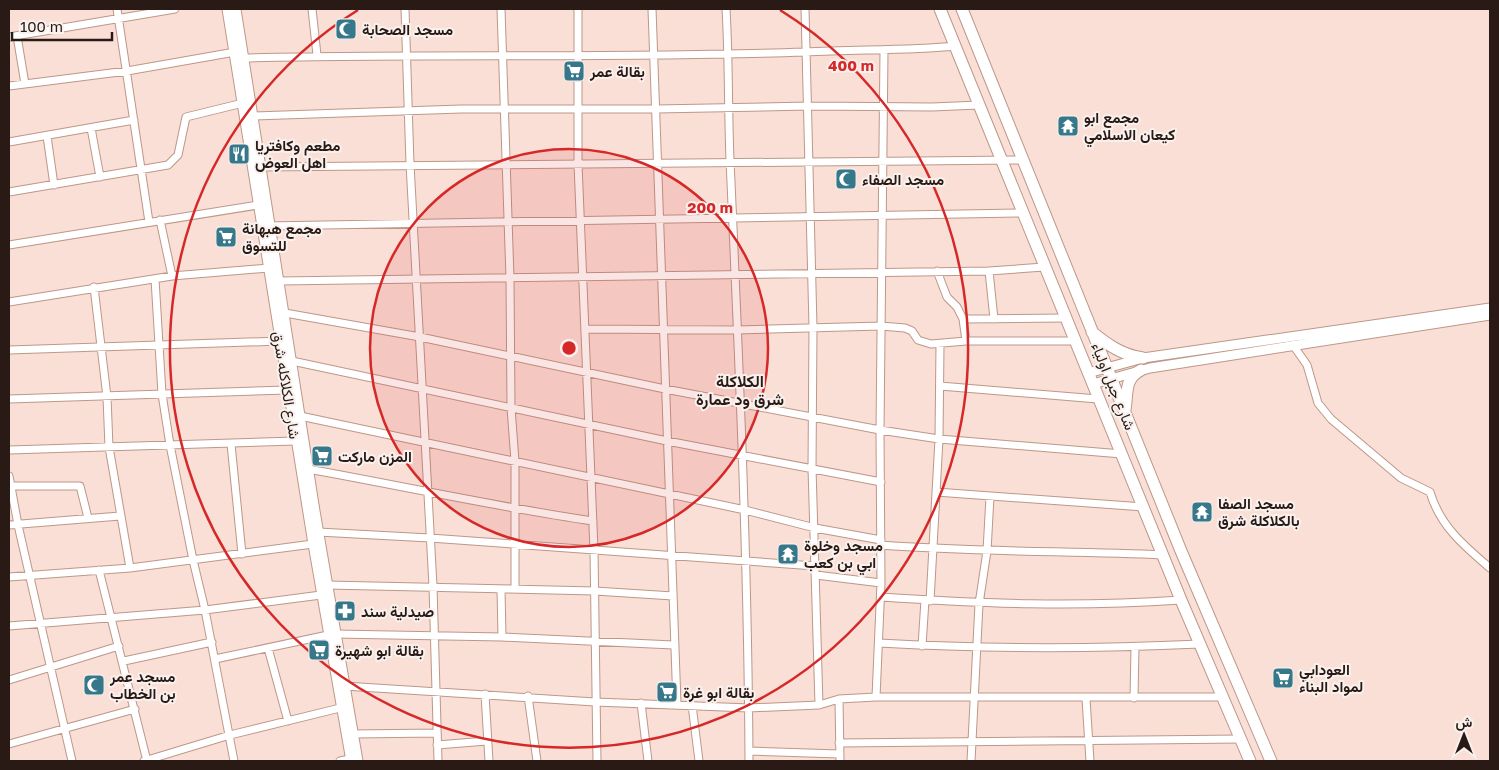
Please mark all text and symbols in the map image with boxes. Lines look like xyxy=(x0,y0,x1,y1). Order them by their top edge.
scale bar xyxy=(12,10,112,42)
text: 100 m xyxy=(20,17,63,35)
mosque icon: مسجد الصحابة xyxy=(334,17,358,41)
place label: مسجد الصحابة xyxy=(362,20,453,39)
text: 400 m xyxy=(828,56,874,74)
supermarket icon: بقالة عمر xyxy=(562,59,586,83)
place label: بقالة عمر xyxy=(589,62,645,81)
place label: مجمع ابو كيعان الاسلامي xyxy=(1084,108,1176,148)
temple icon: مجمع ابو كيعان الاسلامي xyxy=(1056,114,1080,138)
place label: مطعم وكافتريا اهل العوض xyxy=(255,136,340,172)
restaurant icon: مطعم وكافتريا اهل العوض xyxy=(227,142,251,166)
mosque icon: مسجد الصفاء xyxy=(834,167,858,191)
place label: مسجد الصفاء xyxy=(862,170,944,189)
text: 200 m xyxy=(687,198,733,216)
place label: مجمع هبهانة للتسوق xyxy=(242,219,322,255)
supermarket icon: مجمع هبهانة للتسوق xyxy=(214,225,238,249)
street label: شارع الكلاكله شرق xyxy=(267,330,304,441)
centre of rings xyxy=(560,339,578,357)
street label: شارع جبل اولياء xyxy=(1085,340,1140,434)
district label: الكلاكلة شرق ود عمارة xyxy=(696,371,784,410)
supermarket icon: المزن ماركت xyxy=(310,444,334,468)
place label: المزن ماركت xyxy=(338,447,412,466)
place label: مسجد الصفا بالكلاكلة شرق xyxy=(1218,494,1300,530)
temple icon: مسجد الصفا بالكلاكلة شرق xyxy=(1190,500,1214,524)
place label: مسجد وخلوة ابي بن كعب xyxy=(804,536,883,576)
temple icon: مسجد وخلوة ابي بن كعب xyxy=(776,542,800,566)
pharmacy icon: صيدلية سند xyxy=(333,599,357,623)
place label: صيدلية سند xyxy=(361,602,434,621)
supermarket icon: بقالة ابو شهيرة xyxy=(307,638,331,662)
place label: بقالة ابو شهيرة xyxy=(335,641,424,660)
place label: العودابي لمواد البناء xyxy=(1299,660,1363,696)
supermarket icon: العودابي لمواد البناء xyxy=(1271,666,1295,690)
place label: مسجد عمر بن الخطاب xyxy=(109,667,176,703)
mosque icon: مسجد عمر بن الخطاب xyxy=(82,673,106,697)
supermarket icon: بقالة ابو غرة xyxy=(655,680,679,704)
place label: بقالة ابو غرة xyxy=(683,683,754,702)
north arrow xyxy=(1439,710,1489,760)
text: ش xyxy=(1456,713,1473,731)

